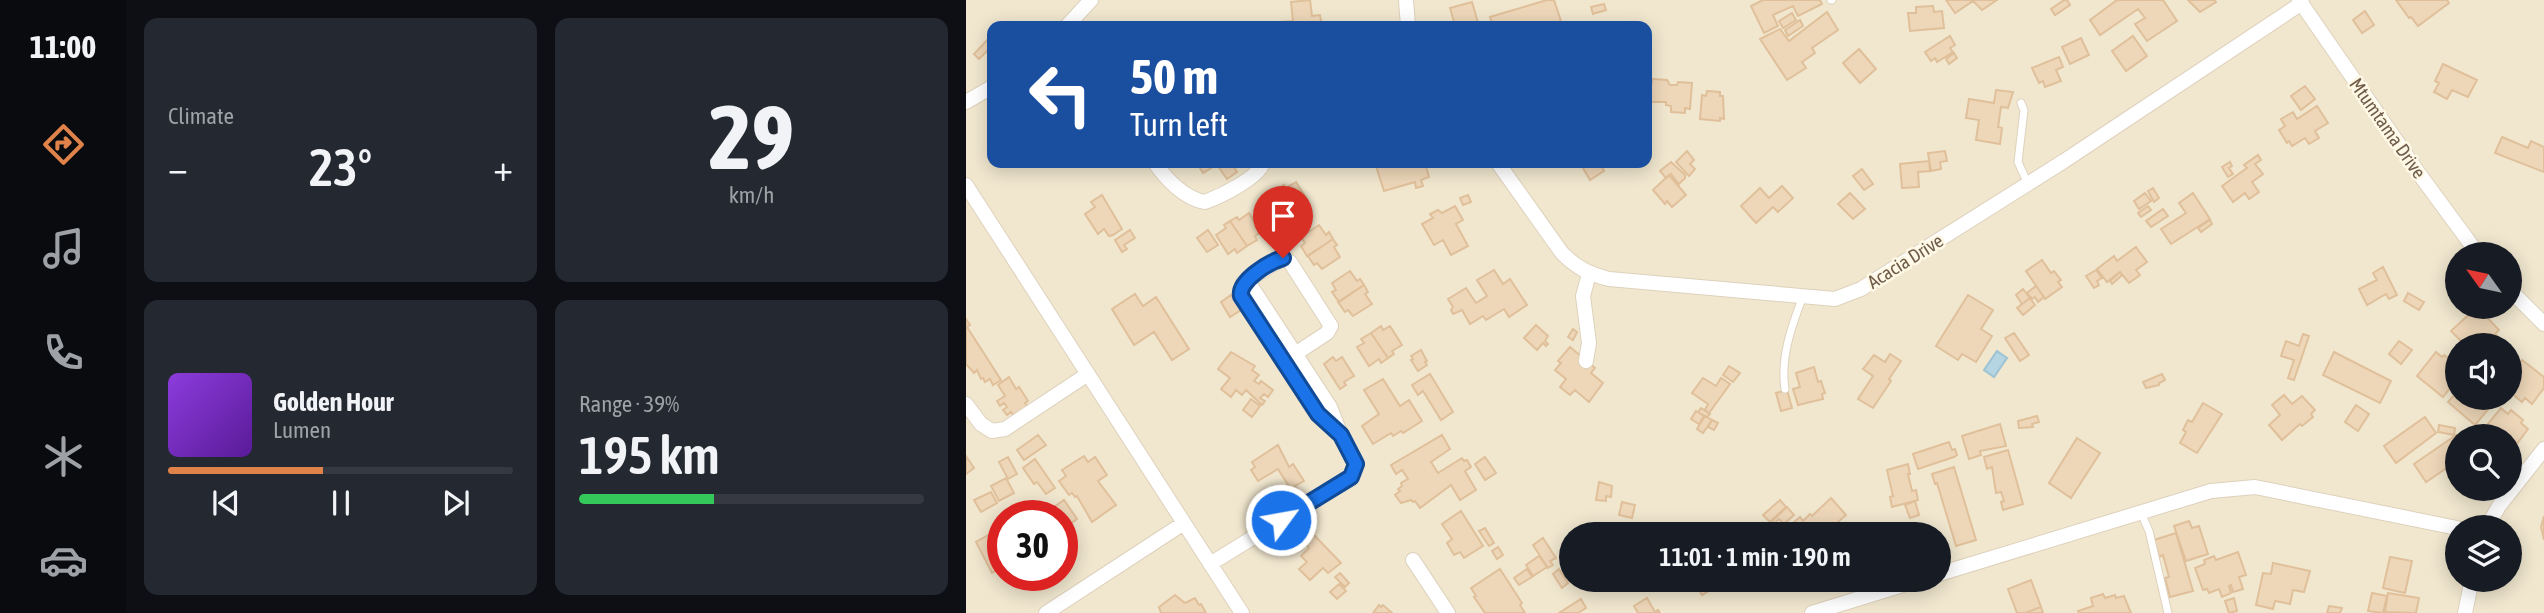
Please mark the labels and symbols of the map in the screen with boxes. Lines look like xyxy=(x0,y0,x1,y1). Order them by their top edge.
street label: Mtumtama Drive xyxy=(2345,74,2431,182)
pin xyxy=(1253,186,1313,258)
street label: Acacia Drive xyxy=(1863,229,1947,293)
north arrow xyxy=(2445,242,2522,318)
position arrow xyxy=(1244,483,1318,557)
speed limit sign: 30 xyxy=(987,500,1078,591)

